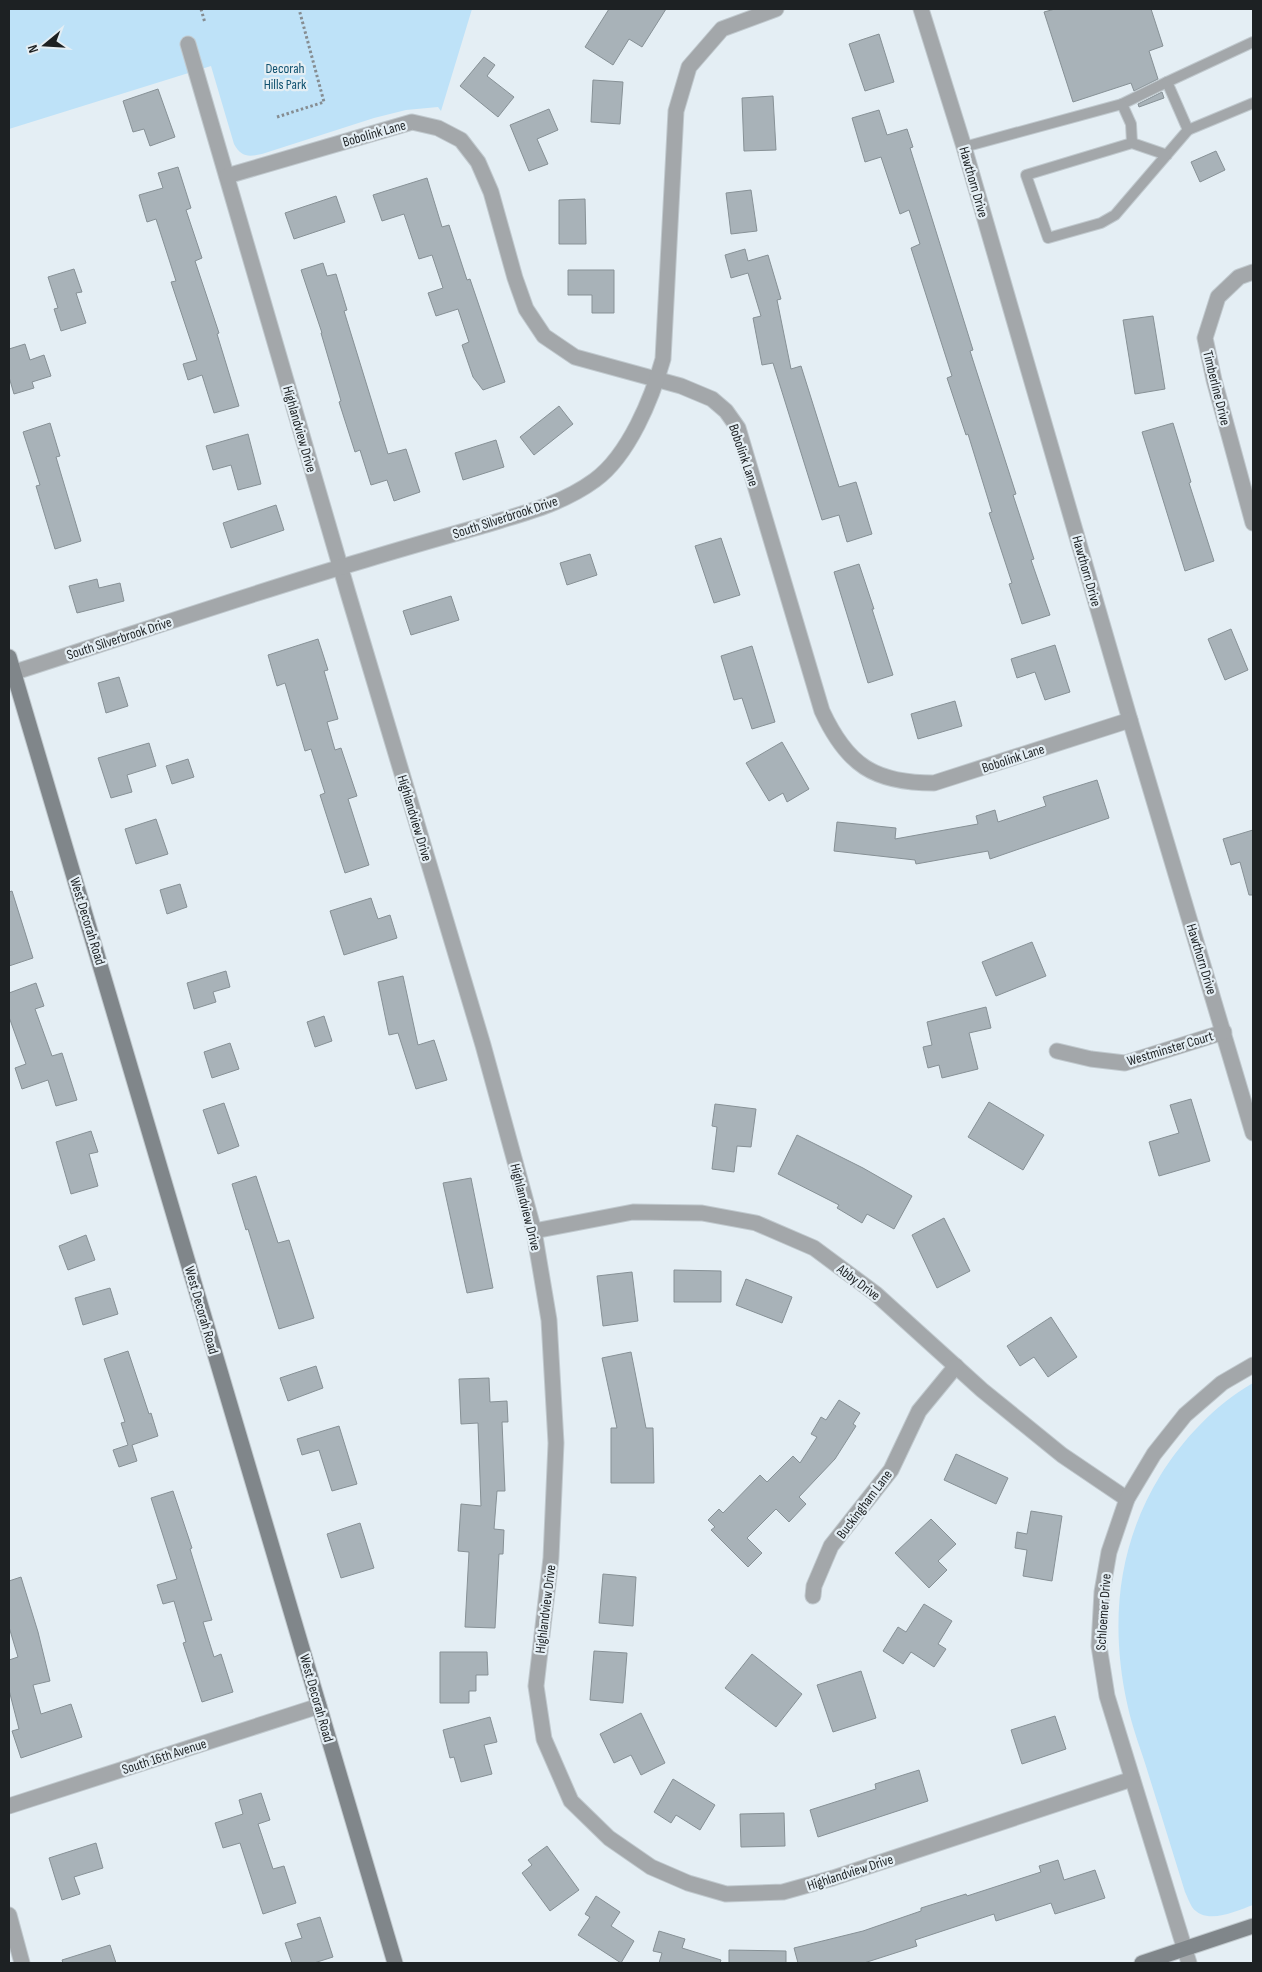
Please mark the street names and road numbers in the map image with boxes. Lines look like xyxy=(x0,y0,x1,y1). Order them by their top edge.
street label: Bobolink Lane xyxy=(341,116,408,151)
street label: Hawthorn Drive xyxy=(955,145,992,220)
street label: Timberline Drive xyxy=(1199,349,1234,427)
street label: Highlandview Drive xyxy=(279,384,320,474)
street label: Bobolink Lane xyxy=(725,422,762,489)
street label: South Silverbrook Drive xyxy=(450,492,560,542)
street label: Hawthorn Drive xyxy=(1068,534,1105,609)
street label: South Silverbrook Drive xyxy=(64,613,174,663)
street label: Bobolink Lane xyxy=(980,740,1047,777)
street label: Highlandview Drive xyxy=(393,773,436,863)
street label: West Decorah Road xyxy=(66,875,109,967)
street label: Hawthorn Drive xyxy=(1183,922,1220,997)
street label: Westminster Court xyxy=(1125,1027,1215,1070)
street label: Highlandview Drive xyxy=(506,1162,545,1252)
street label: Abby Drive xyxy=(833,1260,884,1304)
street label: West Decorah Road xyxy=(181,1264,222,1356)
street label: Buckingham Lane xyxy=(833,1466,896,1542)
street label: Highlandview Drive xyxy=(532,1564,559,1654)
street label: Schloemer Drive xyxy=(1092,1573,1115,1651)
street label: West Decorah Road xyxy=(296,1652,337,1744)
street label: South 16th Avenue xyxy=(120,1735,209,1778)
street label: Highlandview Drive xyxy=(805,1851,895,1894)

